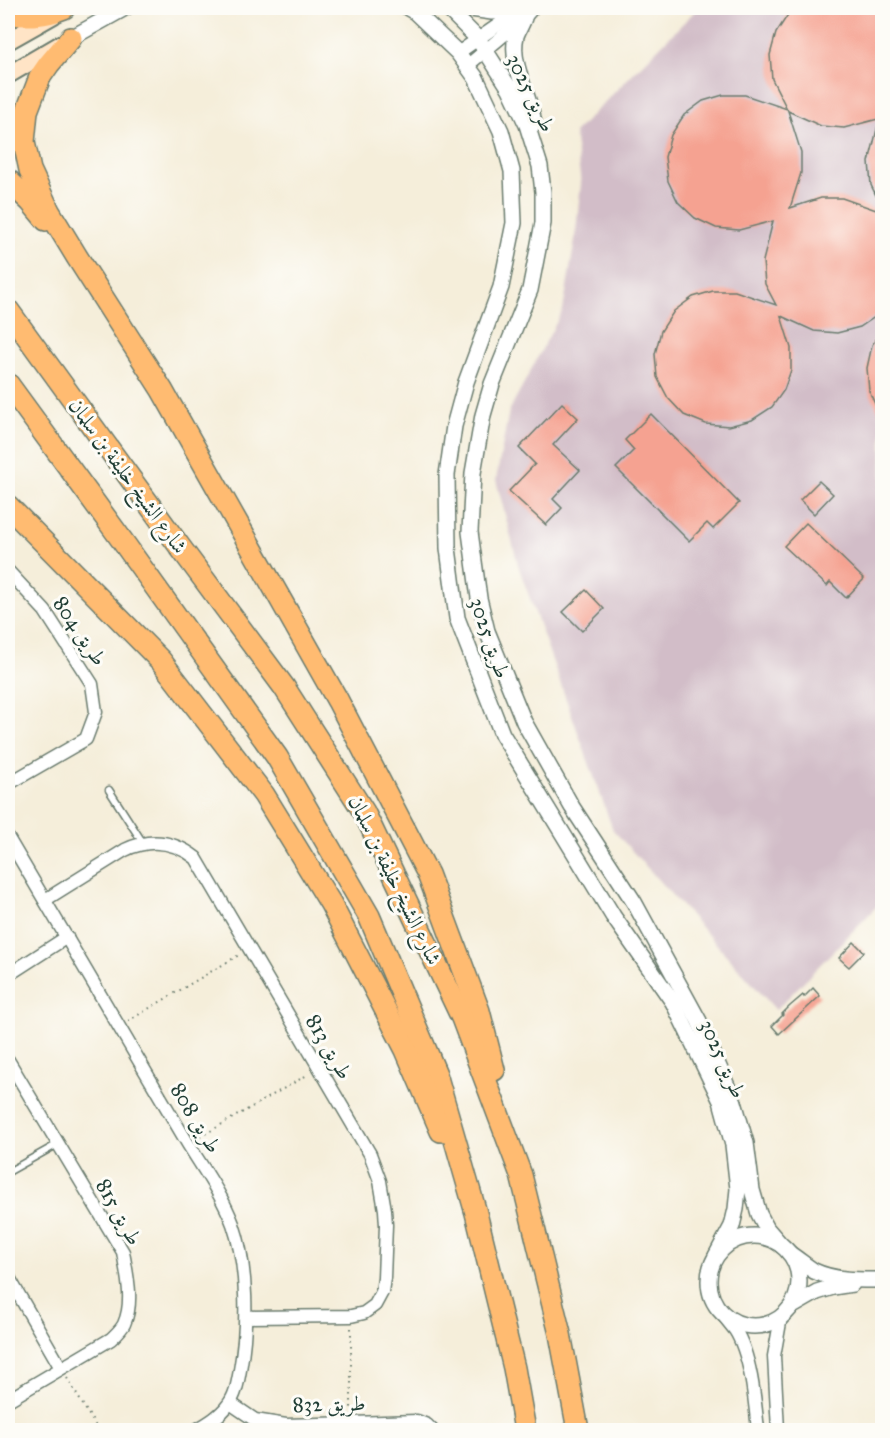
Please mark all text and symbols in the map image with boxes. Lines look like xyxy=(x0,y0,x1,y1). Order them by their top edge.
street label: طريق 3025 xyxy=(501,50,561,136)
street label: شارع الشيخ خليفة بن سلمان xyxy=(58,393,193,562)
street label: طريق 804 xyxy=(47,591,113,671)
street label: طريق 3025 xyxy=(464,594,516,682)
street label: شارع الشيخ خليفة بن سلمان xyxy=(337,791,447,972)
street label: طريق 813 xyxy=(300,1010,358,1084)
street label: طريق 3025 xyxy=(694,1016,752,1102)
street label: طريق 808 xyxy=(165,1078,227,1158)
street label: طريق 815 xyxy=(90,1174,148,1250)
street label: طريق 832 xyxy=(292,1390,366,1418)

